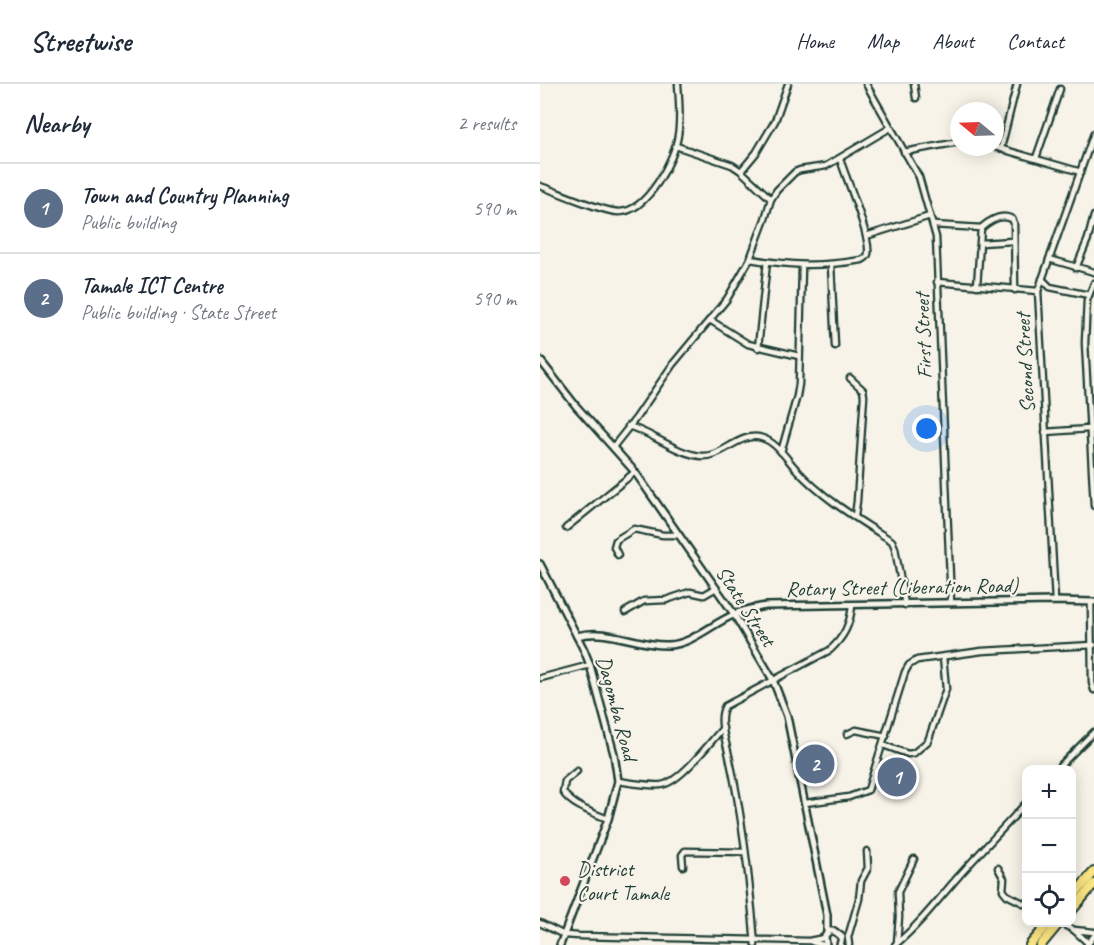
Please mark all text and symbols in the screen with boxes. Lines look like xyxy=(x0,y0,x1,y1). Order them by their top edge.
text: Streetwise xyxy=(30,24,131,59)
text: Home xyxy=(796,28,834,54)
text: Map xyxy=(867,28,899,54)
text: About xyxy=(932,28,974,54)
text: Contact xyxy=(1007,28,1064,54)
north arrow xyxy=(950,102,1004,156)
text: Nearby xyxy=(24,107,89,140)
text: 2 results xyxy=(457,111,516,136)
text: Town and Country Planning xyxy=(81,182,288,210)
text: 1 xyxy=(39,196,48,221)
text: 590 m xyxy=(473,196,516,221)
text: Public building xyxy=(81,210,176,235)
text: Tamale ICT Centre xyxy=(81,272,223,300)
text: 2 xyxy=(39,286,48,311)
text: 590 m xyxy=(473,286,516,311)
street label: First Street xyxy=(908,290,937,379)
text: Public building · State Street xyxy=(81,300,276,325)
street label: Second Street xyxy=(1009,309,1041,414)
your location xyxy=(912,414,941,443)
street label: State Street xyxy=(710,561,783,653)
street label: Rotary Street (Liberation Road) xyxy=(786,572,1019,602)
street label: Dagomba Road xyxy=(591,653,644,767)
pin: 2 xyxy=(796,742,834,786)
pin: 1 xyxy=(878,754,916,800)
map controls xyxy=(1022,765,1076,927)
button: + xyxy=(1022,765,1076,819)
button: − xyxy=(1022,819,1076,873)
place label: District Court Tamale xyxy=(577,856,670,906)
button: locate xyxy=(1022,873,1076,927)
marker: District Court Tamale xyxy=(558,874,572,888)

